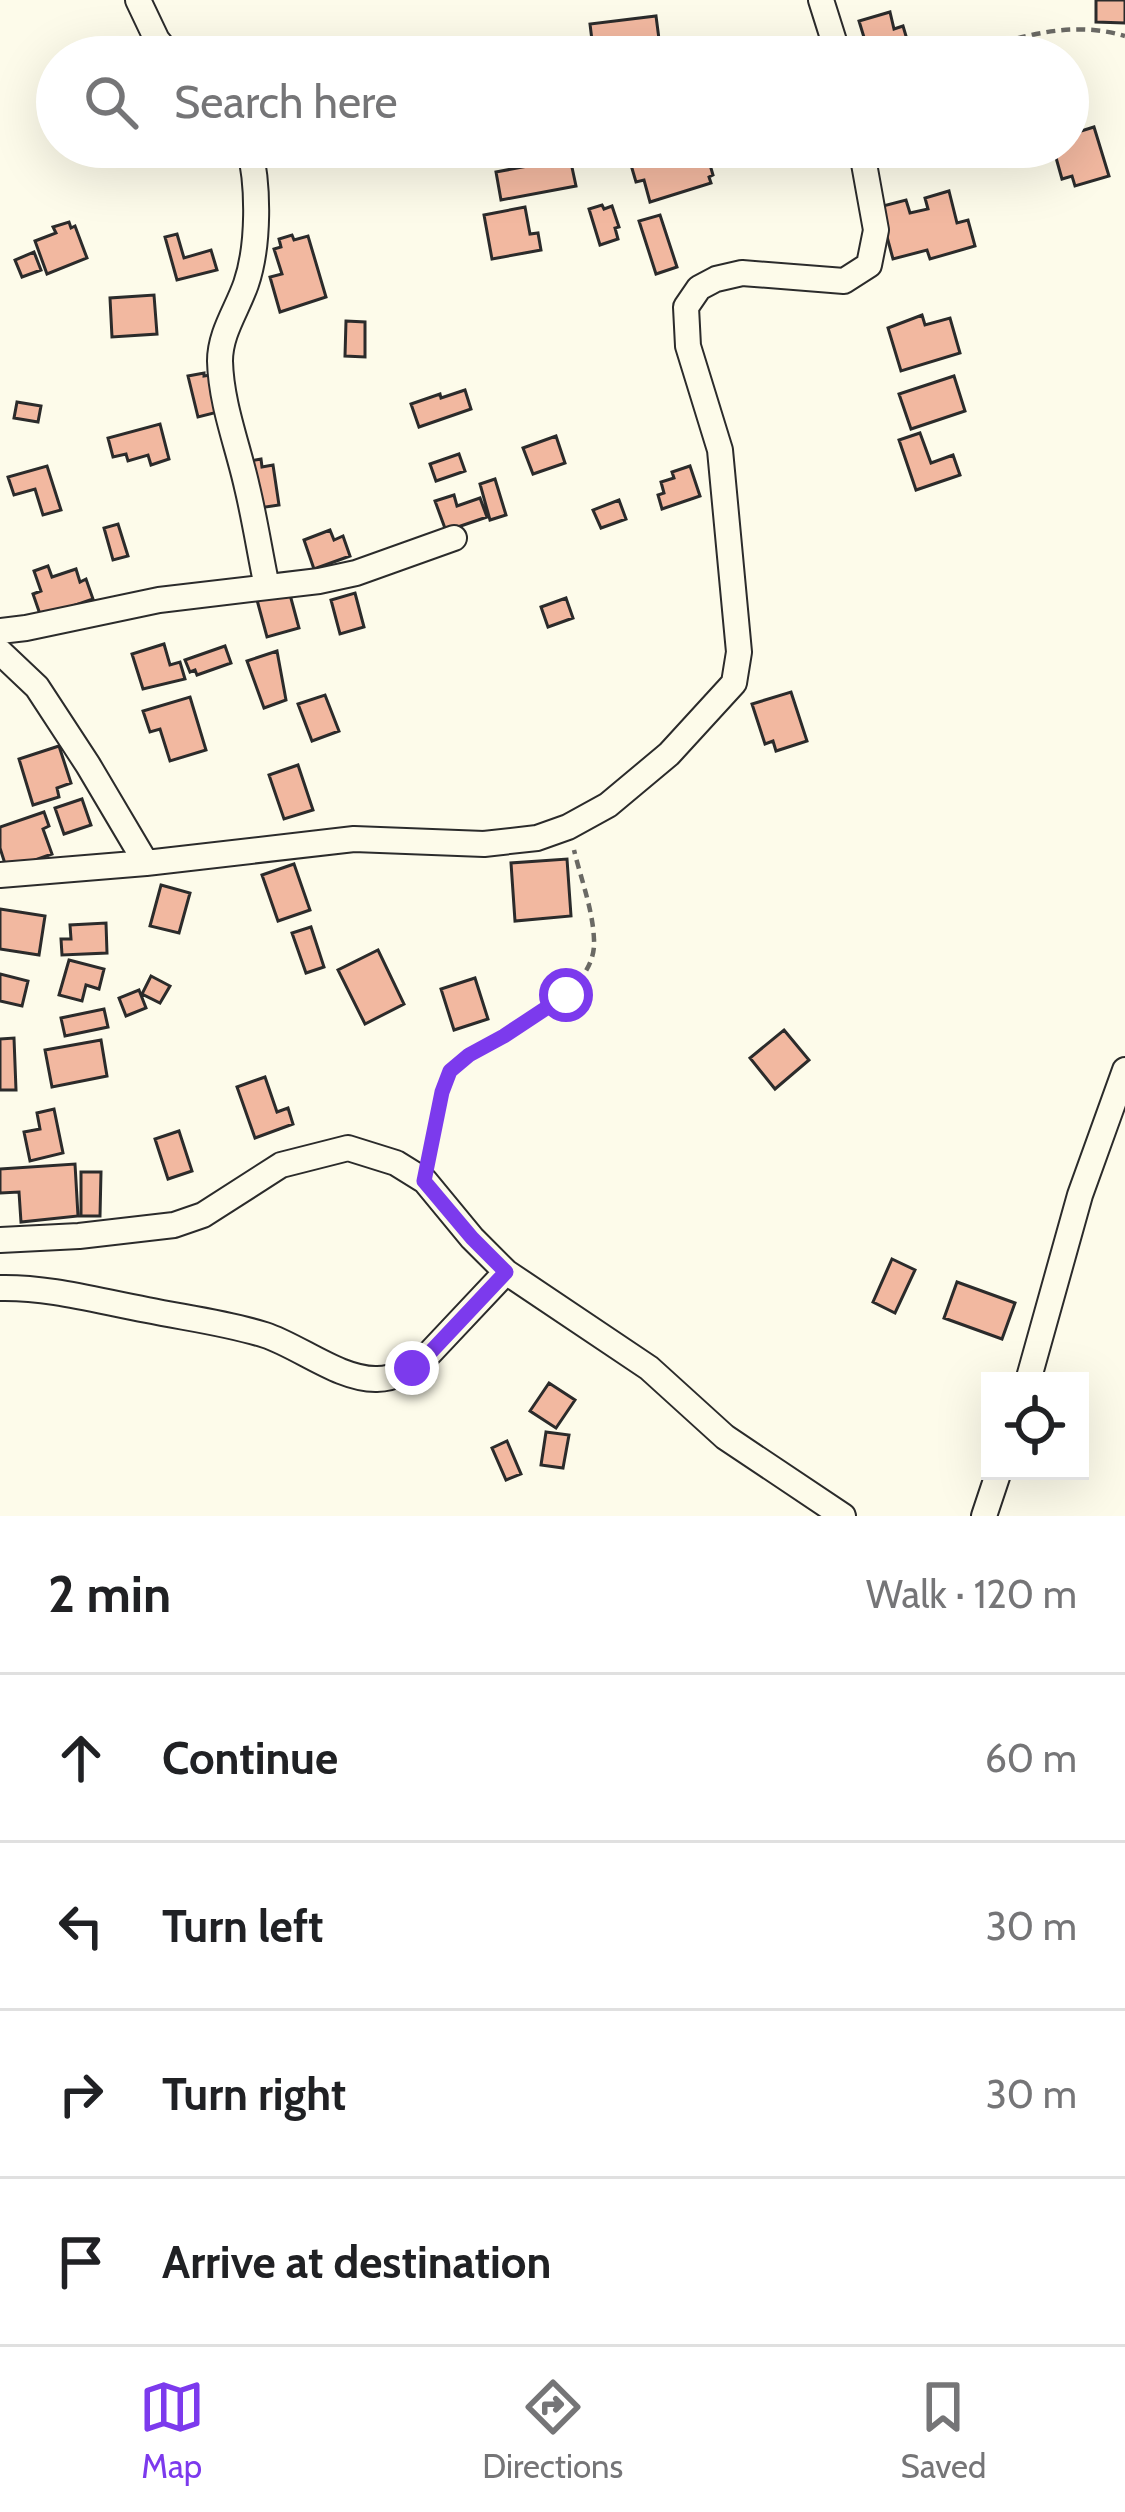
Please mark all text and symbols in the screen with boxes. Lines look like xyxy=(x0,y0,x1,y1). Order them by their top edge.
search box xyxy=(36,36,1089,168)
icon: search xyxy=(78,69,144,135)
text: Search here xyxy=(174,75,398,129)
route start xyxy=(539,968,593,1022)
route end xyxy=(385,1341,439,1395)
map controls xyxy=(981,1372,1089,1480)
button: locate xyxy=(981,1372,1089,1480)
text: 2 min xyxy=(48,1563,171,1625)
text: Walk · 120 m xyxy=(866,1570,1077,1618)
icon: ahead xyxy=(48,1725,114,1791)
text: Continue xyxy=(162,1731,338,1785)
text: 60 m xyxy=(985,1734,1077,1782)
icon: left xyxy=(48,1893,114,1959)
text: Turn left xyxy=(162,1899,324,1953)
text: 30 m xyxy=(986,1902,1077,1950)
icon: right xyxy=(48,2061,114,2127)
text: Turn right xyxy=(162,2067,346,2121)
text: 30 m xyxy=(986,2070,1077,2118)
icon: arrive xyxy=(48,2229,114,2295)
text: Arrive at destination xyxy=(162,2235,551,2289)
tab: Map xyxy=(139,2374,205,2486)
tab: Directions xyxy=(482,2374,623,2486)
tab: Saved xyxy=(901,2374,986,2486)

